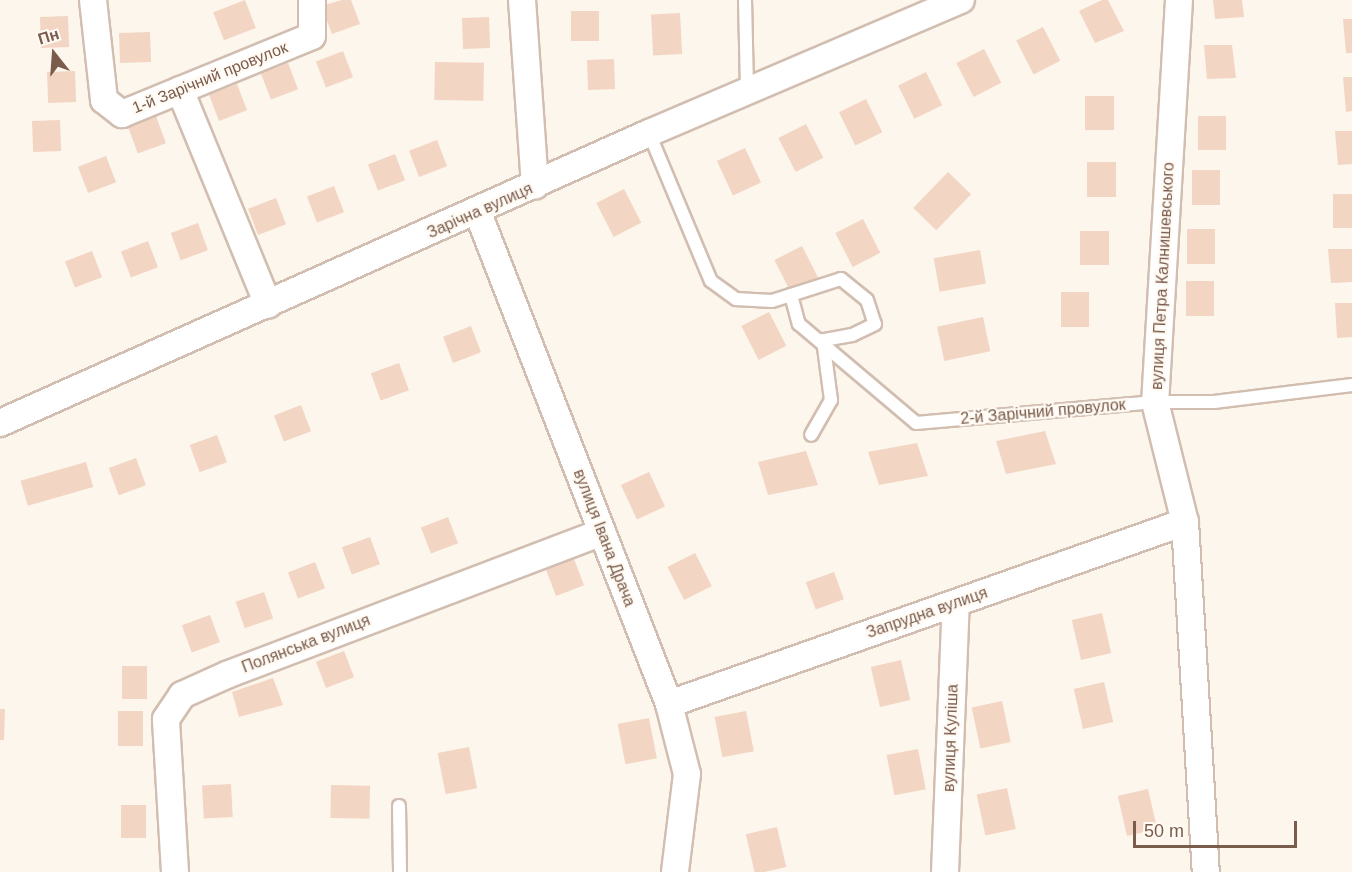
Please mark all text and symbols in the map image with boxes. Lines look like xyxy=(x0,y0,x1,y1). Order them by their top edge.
north arrow xyxy=(24,24,84,84)
text: Пн xyxy=(36,25,61,48)
street label: 1-й Зарічний провулок xyxy=(130,38,290,118)
street label: вулиця Петра Калнишевського xyxy=(1147,162,1179,390)
street label: Зарічна вулиця xyxy=(424,179,536,243)
street label: 2-й Зарічний провулок xyxy=(960,395,1126,429)
street label: вулиця Івана Драча xyxy=(569,467,639,609)
street label: Запрудна вулиця xyxy=(864,583,990,643)
street label: Полянська вулиця xyxy=(239,611,373,677)
street label: вулиця Куліша xyxy=(940,684,962,792)
scale bar xyxy=(1136,809,1300,847)
text: 50 m xyxy=(1144,821,1184,841)

